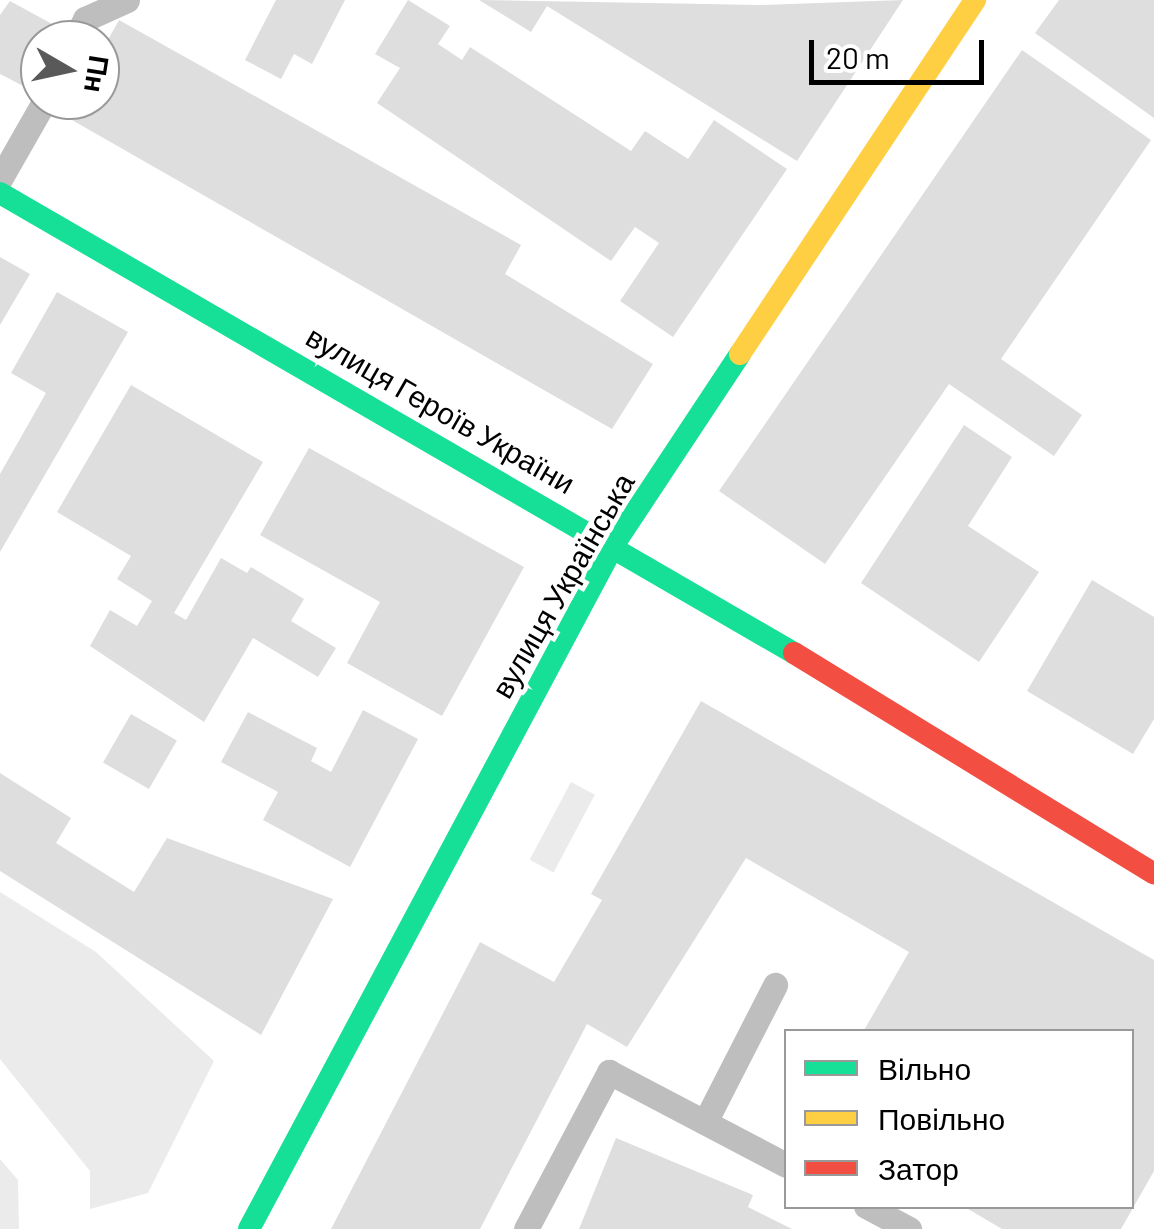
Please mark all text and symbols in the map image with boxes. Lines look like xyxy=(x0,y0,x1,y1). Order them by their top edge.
north arrow xyxy=(20,20,120,120)
scale bar xyxy=(814,20,989,82)
text: 20 m xyxy=(826,39,890,75)
text: Пн xyxy=(78,53,117,95)
street label: вулиця Героїв України xyxy=(300,317,582,501)
street label: вулиця Українська xyxy=(483,466,641,704)
legend xyxy=(784,1029,1134,1209)
text: Вільно xyxy=(878,1050,971,1086)
text: Повільно xyxy=(878,1100,1005,1136)
text: Затор xyxy=(878,1150,959,1186)

